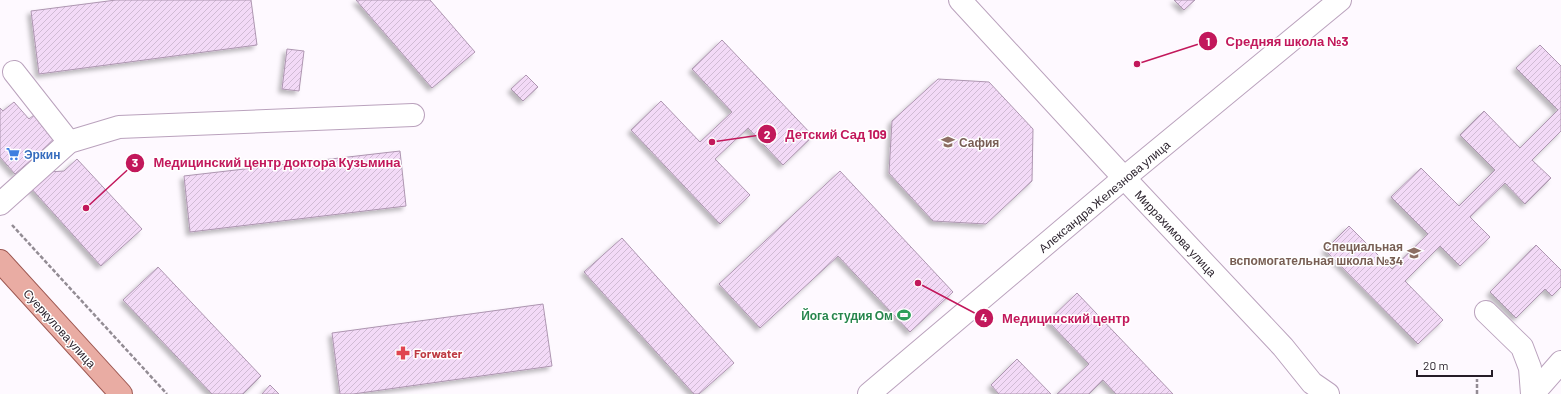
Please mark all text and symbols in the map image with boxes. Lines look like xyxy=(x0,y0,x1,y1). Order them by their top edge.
callout: Средняя школа №3 xyxy=(1198,29,1357,54)
text: Средняя школа №3 xyxy=(1226,33,1348,49)
text: 1 xyxy=(1206,34,1210,48)
callout: Детский Сад 109 xyxy=(757,122,895,147)
text: Детский Сад 109 xyxy=(785,126,887,142)
text: 2 xyxy=(764,127,771,141)
school or university icon: Сафия xyxy=(940,134,956,150)
place label: Сафия xyxy=(959,135,999,150)
street label: Александра Железнова улица xyxy=(1036,137,1173,256)
supermarket icon: Эркин xyxy=(5,146,21,162)
place label: Эркин xyxy=(24,147,61,162)
callout: Медицинский центр доктора Кузьмина xyxy=(125,150,409,175)
text: Медицинский центр доктора Кузьмина xyxy=(153,154,401,170)
text: 3 xyxy=(132,155,138,169)
street label: Миррахимова улица xyxy=(1132,187,1220,280)
place label: Специальная вспомогательная школа №34 xyxy=(1230,239,1403,267)
school or university icon: Специальная вспомогательная школа №34 xyxy=(1406,245,1422,261)
street label: Суеркулова улица xyxy=(20,286,99,371)
callout: Медицинский центр xyxy=(974,305,1138,330)
sports icon: Йога студия Ом xyxy=(896,307,912,323)
place label: Йога студия Ом xyxy=(801,308,893,323)
text: 4 xyxy=(980,310,988,324)
text: Медицинский центр xyxy=(1002,310,1130,326)
pharmacy icon: Forwater xyxy=(395,345,411,361)
place label: Forwater xyxy=(414,346,463,360)
scale bar xyxy=(1417,352,1492,378)
text: 20 m xyxy=(1423,358,1449,372)

